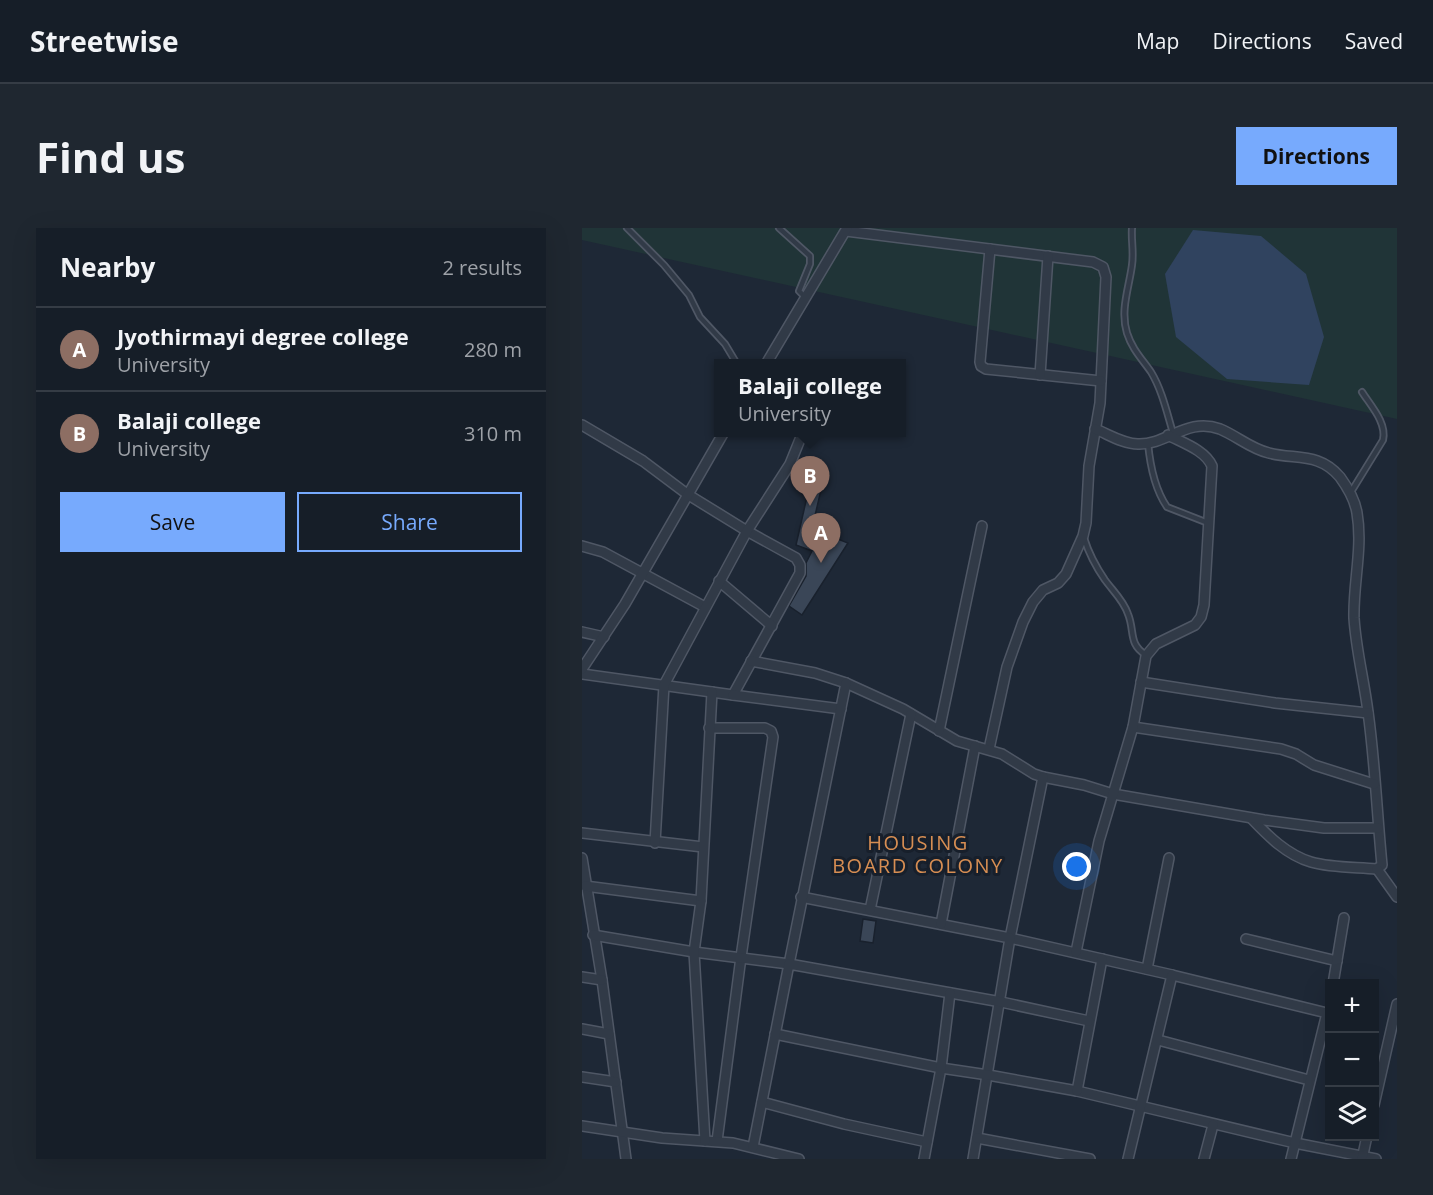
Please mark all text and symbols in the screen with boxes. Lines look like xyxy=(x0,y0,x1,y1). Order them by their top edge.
text: Streetwise xyxy=(30,22,179,60)
text: Map xyxy=(1136,27,1179,55)
text: Directions xyxy=(1212,27,1312,55)
text: Saved xyxy=(1345,27,1403,55)
button: Directions xyxy=(1236,127,1397,185)
text: Find us xyxy=(36,128,185,185)
text: Nearby xyxy=(60,249,155,285)
text: 2 results xyxy=(442,254,522,281)
text: Jyothirmayi degree college xyxy=(117,321,409,351)
text: A xyxy=(73,336,86,363)
text: 280 m xyxy=(464,336,522,363)
text: University xyxy=(117,351,210,378)
popup xyxy=(714,359,906,437)
text: Balaji college xyxy=(738,370,882,400)
text: University xyxy=(738,400,831,427)
text: Balaji college xyxy=(117,405,261,435)
text: B xyxy=(73,420,86,447)
text: 310 m xyxy=(464,420,522,447)
text: University xyxy=(117,435,210,462)
pin: B xyxy=(790,456,830,506)
button: Save xyxy=(60,492,285,552)
button: Share xyxy=(297,492,522,552)
pin: A xyxy=(802,514,840,563)
district label: HOUSING BOARD COLONY xyxy=(832,829,1004,879)
your location xyxy=(1062,852,1091,881)
map controls xyxy=(1325,979,1379,1141)
button: + xyxy=(1325,979,1379,1033)
button: − xyxy=(1325,1033,1379,1087)
button: layers xyxy=(1325,1087,1379,1141)

